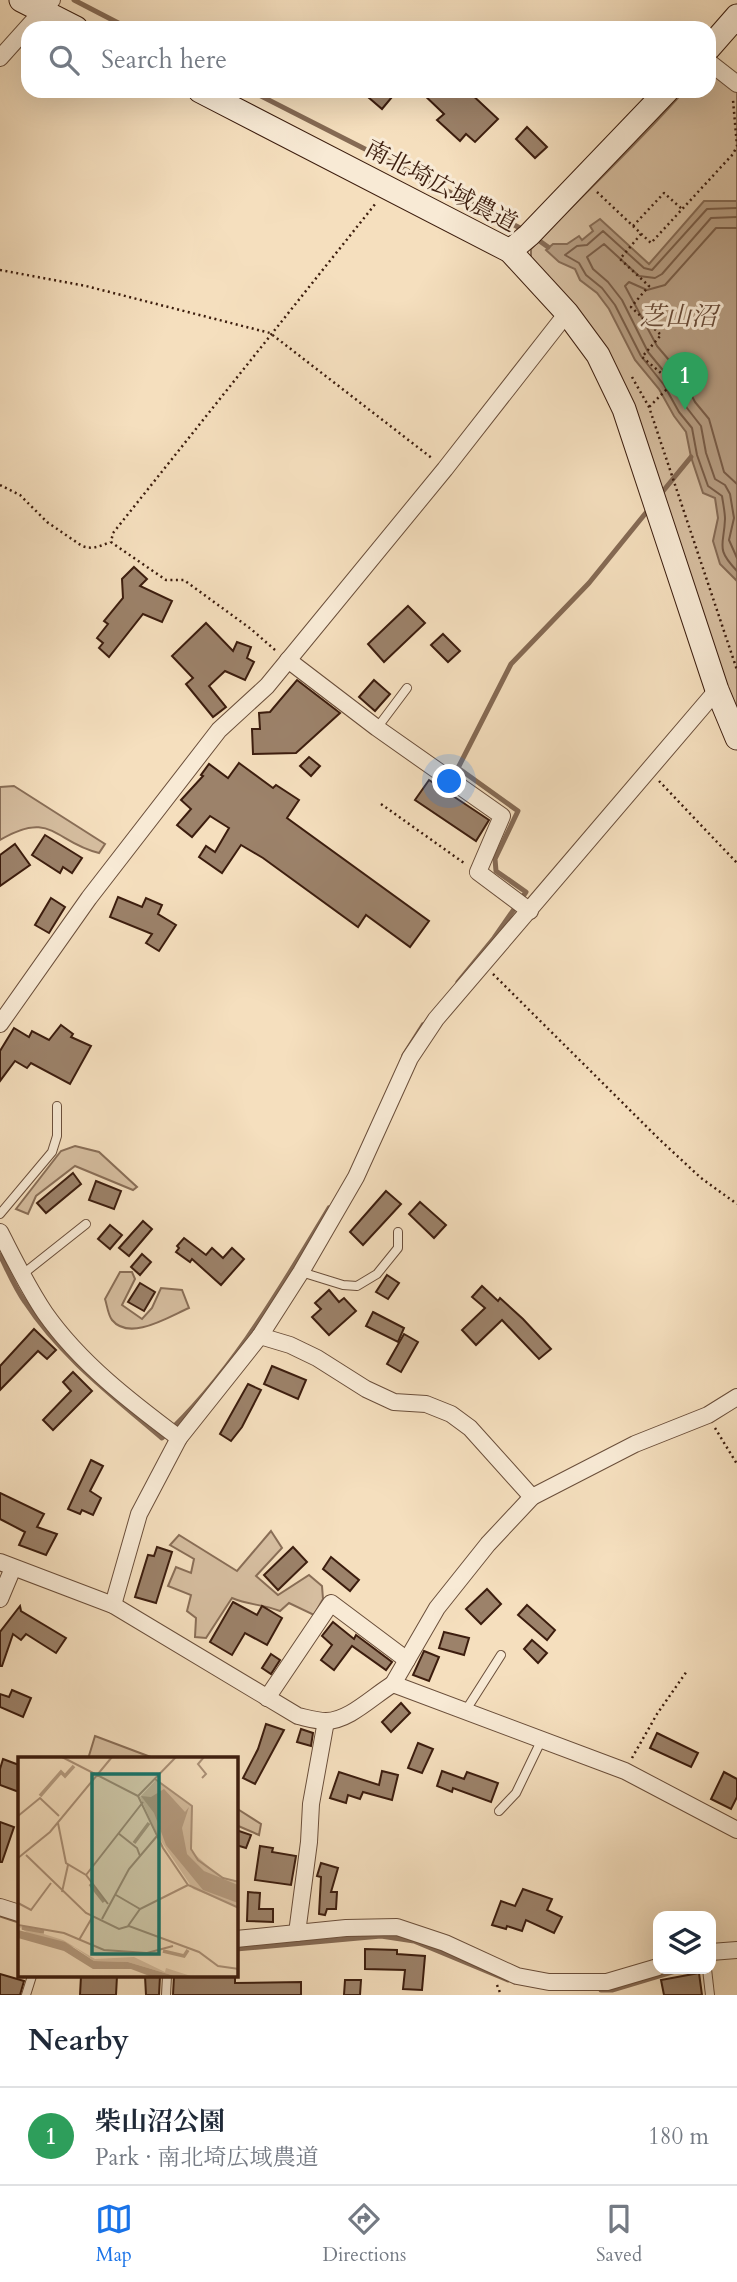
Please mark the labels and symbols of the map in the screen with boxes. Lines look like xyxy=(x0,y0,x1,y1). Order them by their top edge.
street label: 南北埼広域農道 xyxy=(359,132,523,240)
water label: 芝山沼 xyxy=(639,299,721,334)
pin: 1 xyxy=(662,352,708,410)
your location xyxy=(432,764,466,798)
inset map xyxy=(18,1757,238,1978)

